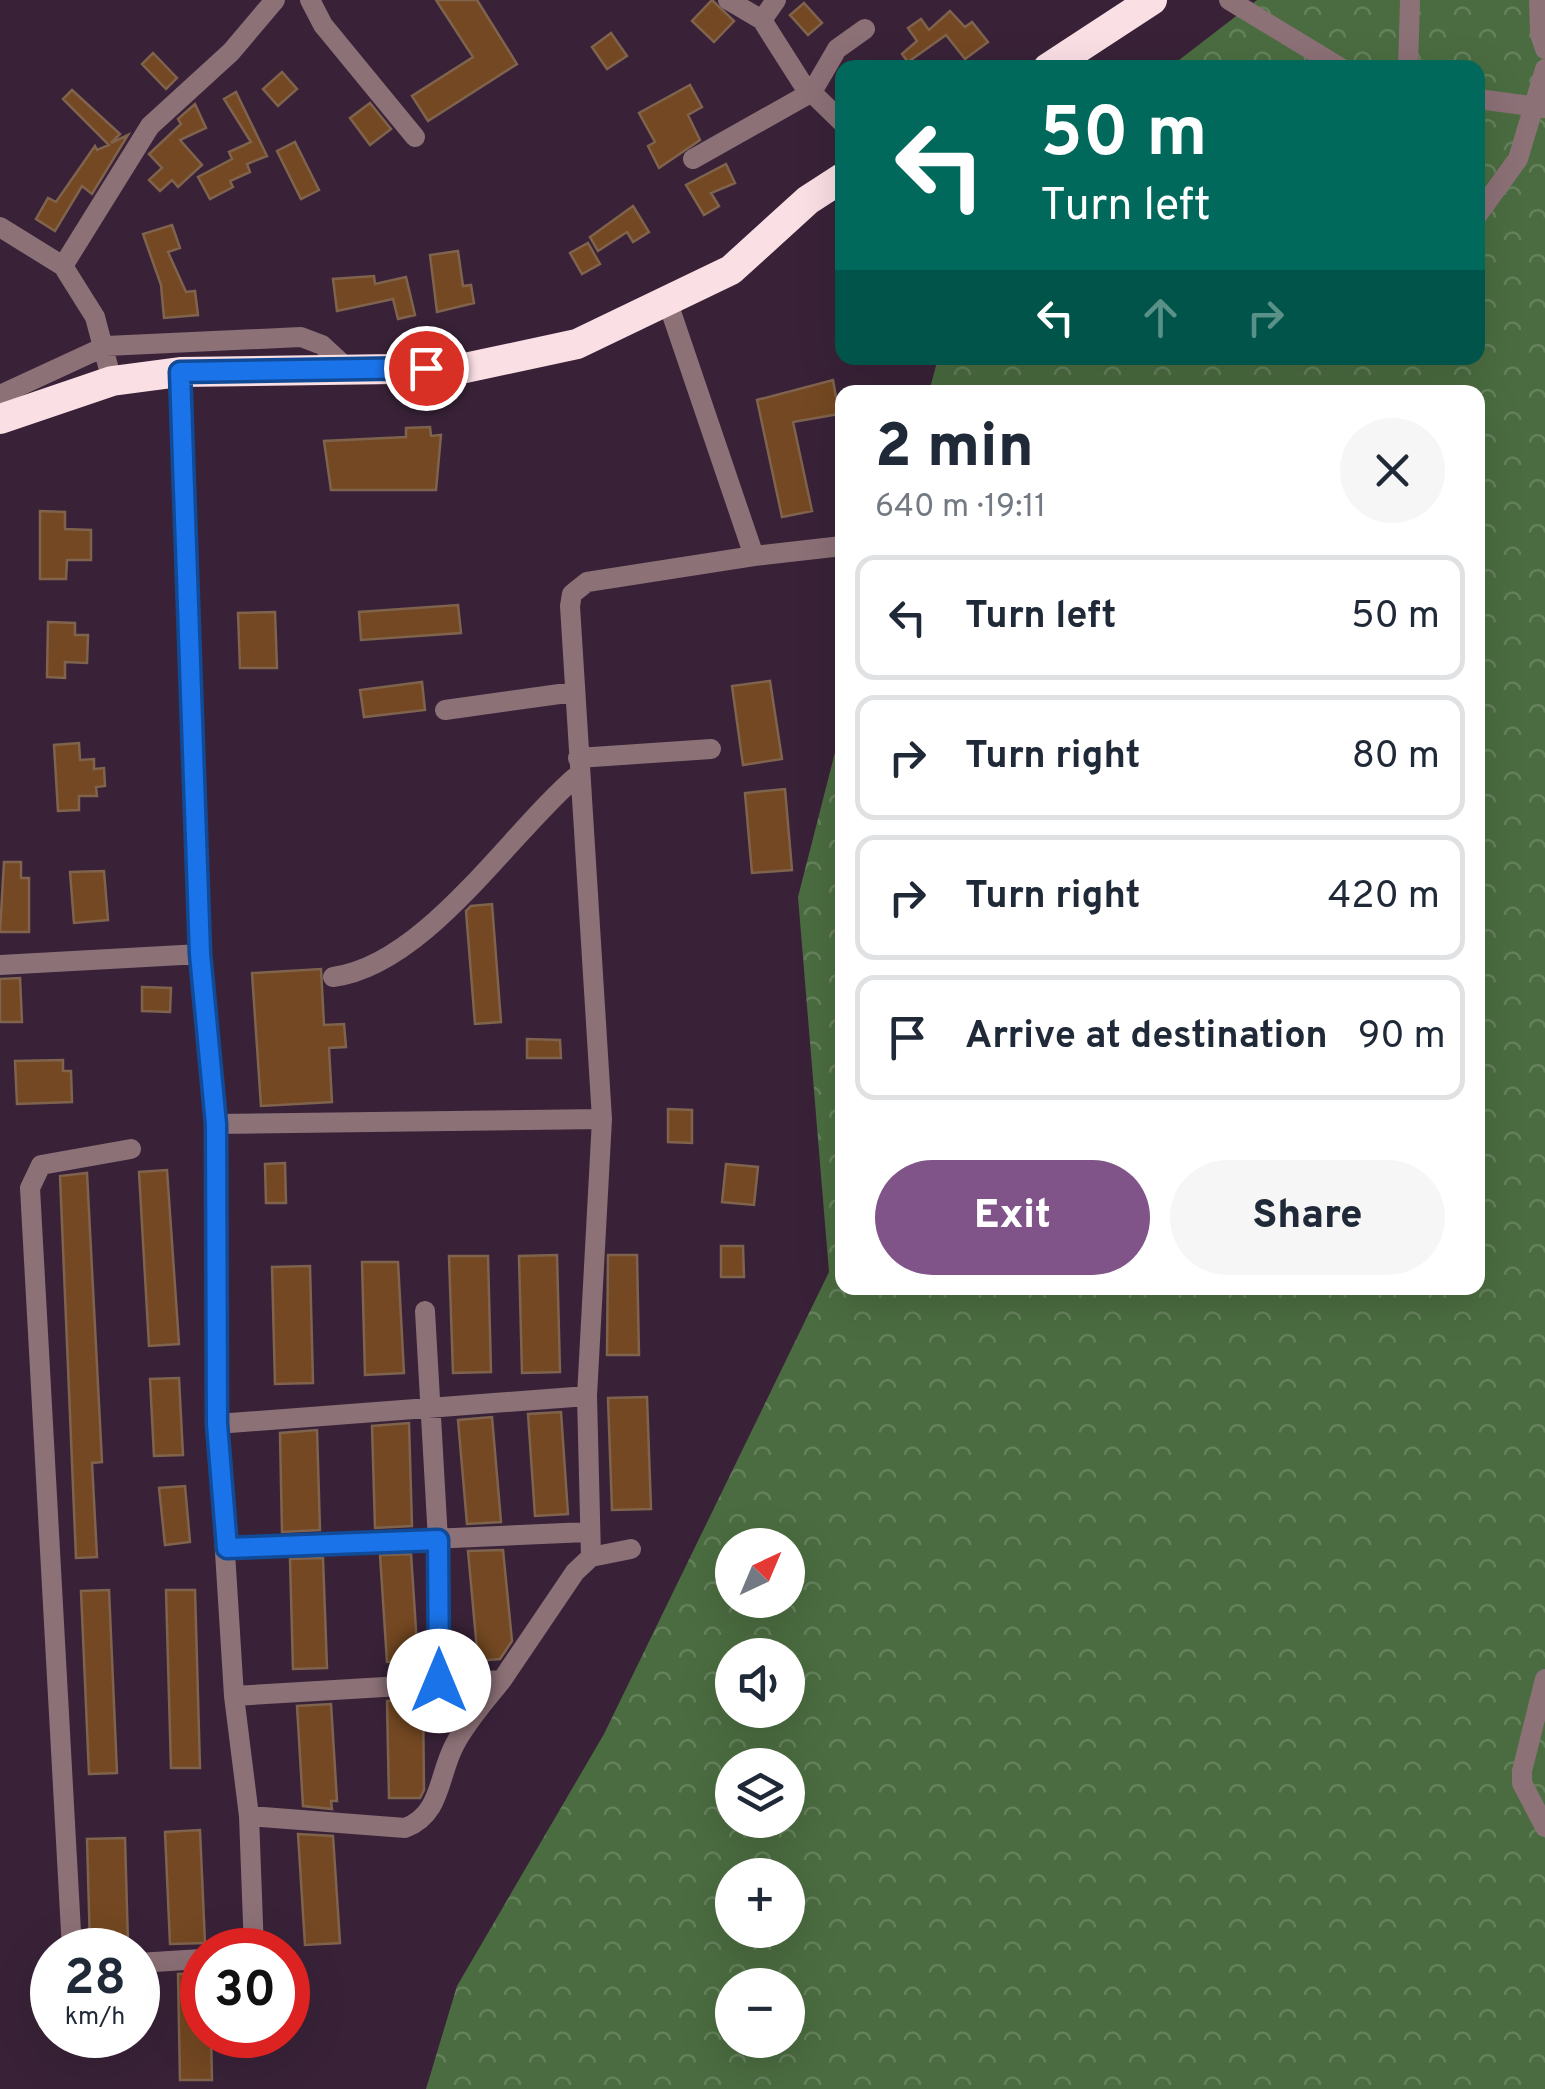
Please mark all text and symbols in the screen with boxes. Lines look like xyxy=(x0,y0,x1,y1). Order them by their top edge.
text: 50 m xyxy=(1040,92,1207,181)
icon: left xyxy=(875,100,1005,230)
text: Turn left xyxy=(1040,179,1211,236)
icon: left xyxy=(1028,290,1083,345)
icon: ahead xyxy=(1133,290,1188,345)
icon: right xyxy=(1238,290,1293,345)
pin xyxy=(384,326,469,411)
icon: arrive xyxy=(399,341,454,396)
text: 2 min xyxy=(875,412,1034,488)
button: close xyxy=(1340,418,1445,523)
text: 640 m · 19:11 xyxy=(875,488,1046,528)
icon: left xyxy=(880,590,935,645)
text: Turn left xyxy=(965,593,1117,642)
text: 50 m xyxy=(1351,593,1440,642)
icon: right xyxy=(880,730,935,785)
text: Turn right xyxy=(965,733,1140,782)
text: 80 m xyxy=(1352,733,1440,782)
icon: right xyxy=(880,870,935,925)
text: Turn right xyxy=(965,873,1140,922)
text: 420 m xyxy=(1328,873,1440,922)
icon: arrive xyxy=(880,1010,935,1065)
text: Arrive at destination xyxy=(965,1013,1328,1062)
text: 90 m xyxy=(1358,1013,1446,1062)
button: Exit xyxy=(875,1160,1150,1275)
button: Share xyxy=(1170,1160,1445,1275)
north arrow xyxy=(715,1528,805,1618)
map controls xyxy=(715,1528,805,2058)
position arrow xyxy=(387,1629,491,1733)
button: sound xyxy=(715,1638,805,1728)
button: layers xyxy=(715,1748,805,1838)
button: + xyxy=(715,1858,805,1948)
speed limit sign: 30 xyxy=(180,1928,310,2058)
text: 28 xyxy=(64,1949,126,2012)
button: − xyxy=(715,1968,805,2058)
text: km/h xyxy=(65,2002,125,2034)

